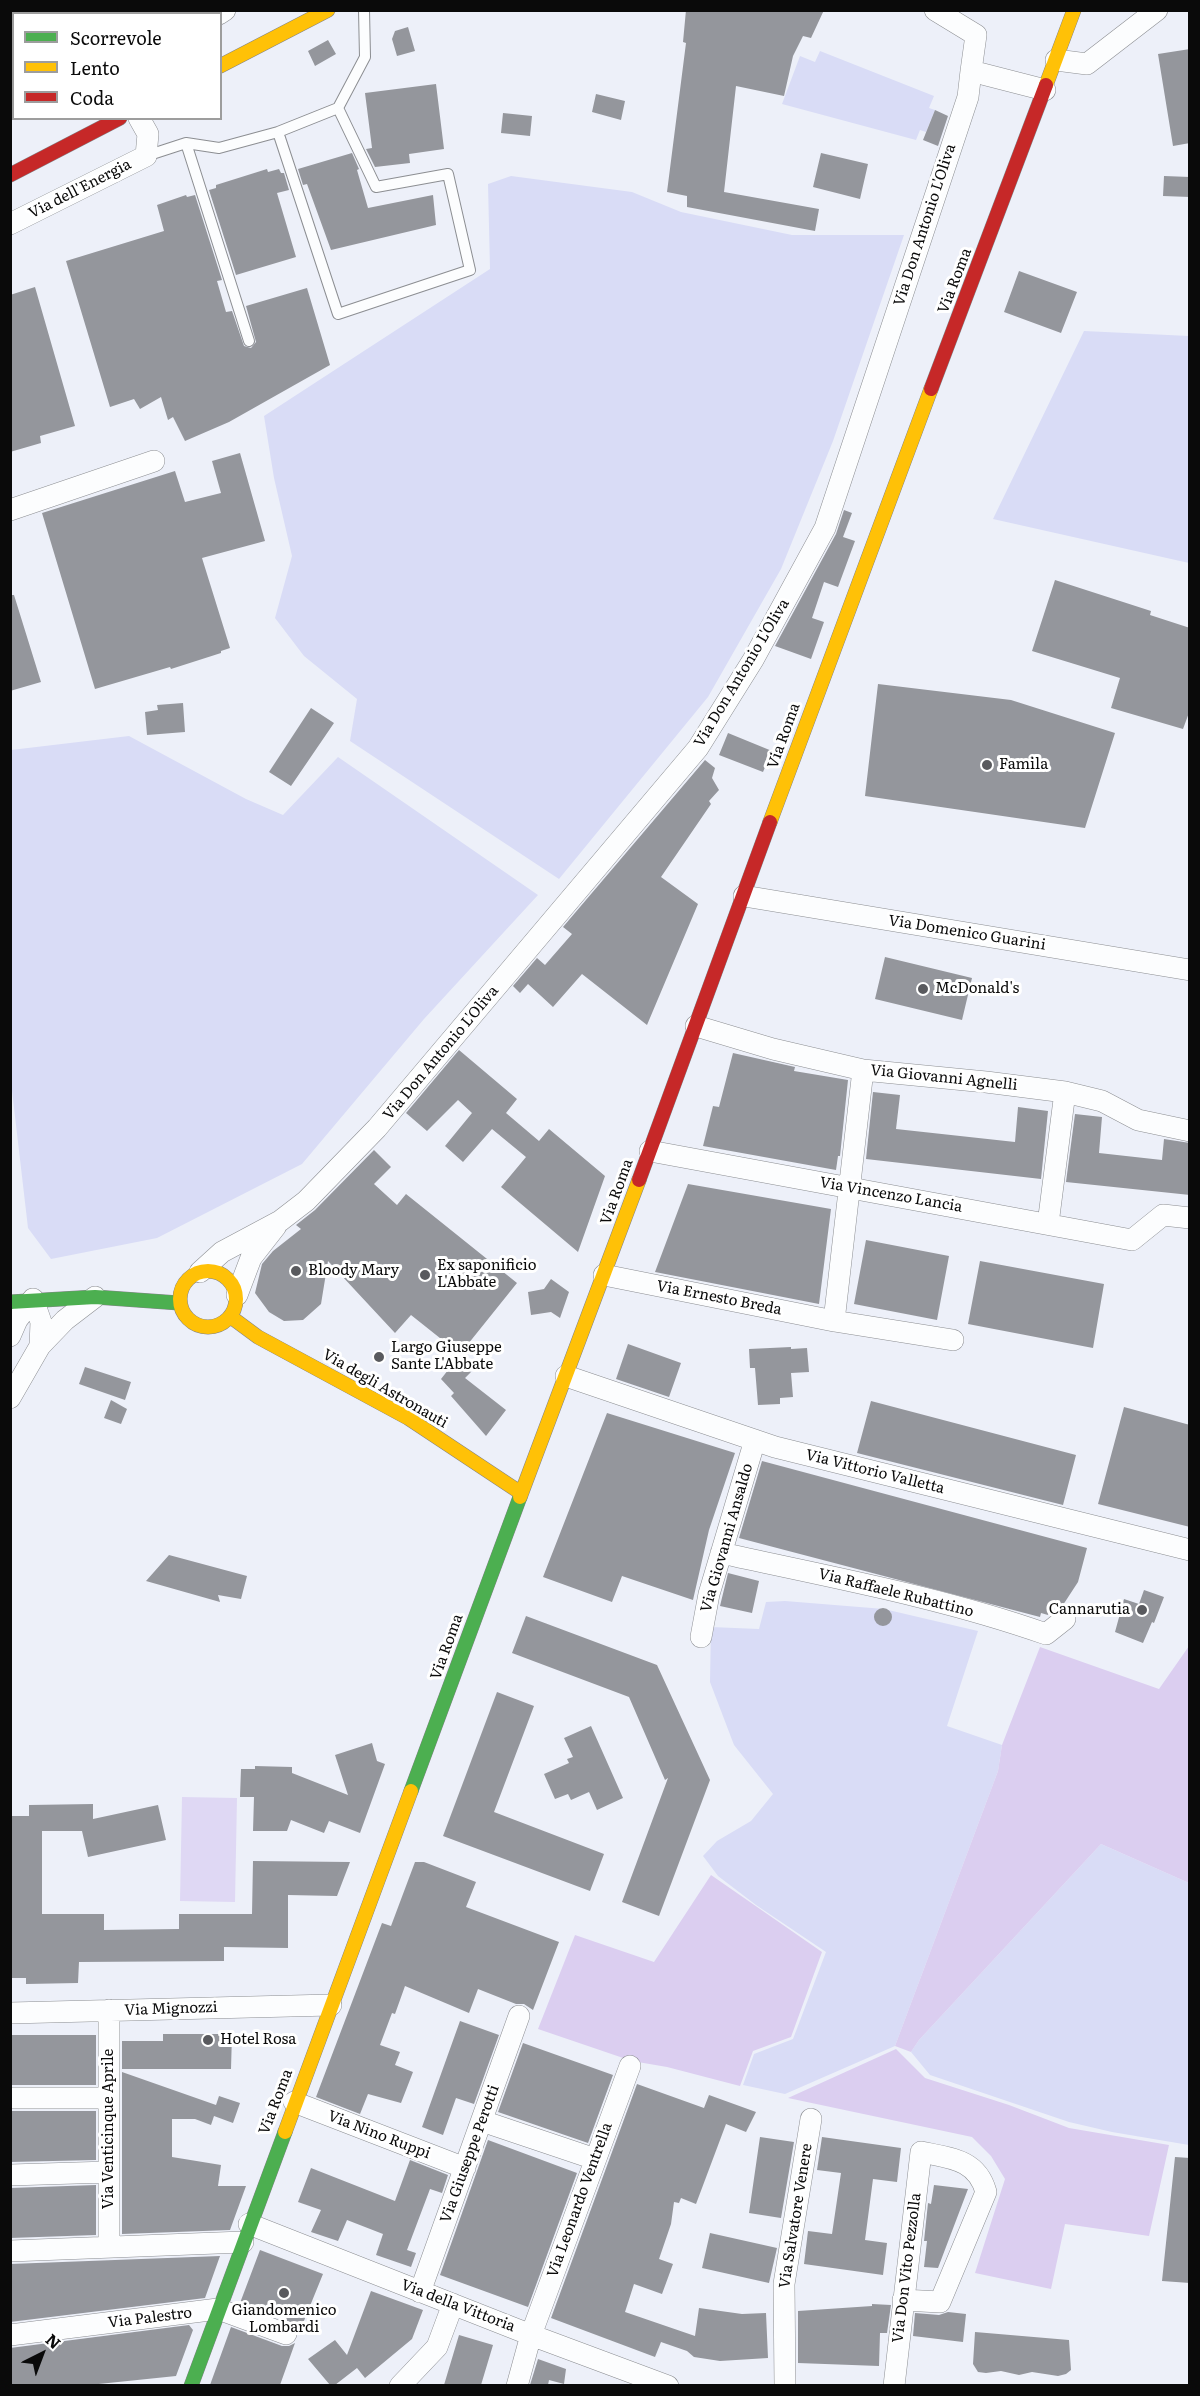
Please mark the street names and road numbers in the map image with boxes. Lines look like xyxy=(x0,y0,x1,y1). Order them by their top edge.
street label: Via Don Antonio L'Oliva xyxy=(890,142,960,308)
street label: Via dell'Energia xyxy=(26,155,134,223)
street label: Via Roma xyxy=(934,246,976,316)
street label: Via Don Antonio L'Oliva xyxy=(691,596,793,750)
street label: Via Roma xyxy=(764,701,804,771)
street label: Via Domenico Guarini xyxy=(887,912,1047,954)
street label: Via Don Antonio L'Oliva xyxy=(380,982,502,1124)
street label: Via Giovanni Agnelli xyxy=(870,1061,1018,1095)
street label: Via Roma xyxy=(597,1157,637,1227)
street label: Via Vincenzo Lancia xyxy=(818,1174,964,1216)
street label: Via Ernesto Breda xyxy=(655,1277,783,1319)
street label: Via degli Astronauti xyxy=(319,1346,451,1432)
street label: Via Vittorio Valletta xyxy=(804,1446,946,1498)
street label: Via Giovanni Ansaldo xyxy=(697,1461,757,1615)
street label: Via Raffaele Rubattino xyxy=(816,1565,976,1621)
street label: Via Roma xyxy=(427,1612,467,1682)
street label: Via Mignozzi xyxy=(124,1998,218,2020)
street label: Via Venticinque Aprile xyxy=(100,2049,118,2209)
street label: Via Roma xyxy=(255,2067,297,2137)
street label: Via Giuseppe Perotti xyxy=(437,2083,503,2225)
street label: Via Nino Ruppi xyxy=(325,2107,433,2163)
street label: Via Leonardo Ventrella xyxy=(544,2120,616,2280)
street label: Via Salvatore Venere xyxy=(776,2142,816,2290)
street label: Via Don Vito Pezzolla xyxy=(889,2192,925,2344)
street label: Via della Vittoria xyxy=(398,2276,518,2336)
street label: Via Palestro xyxy=(107,2304,193,2332)

